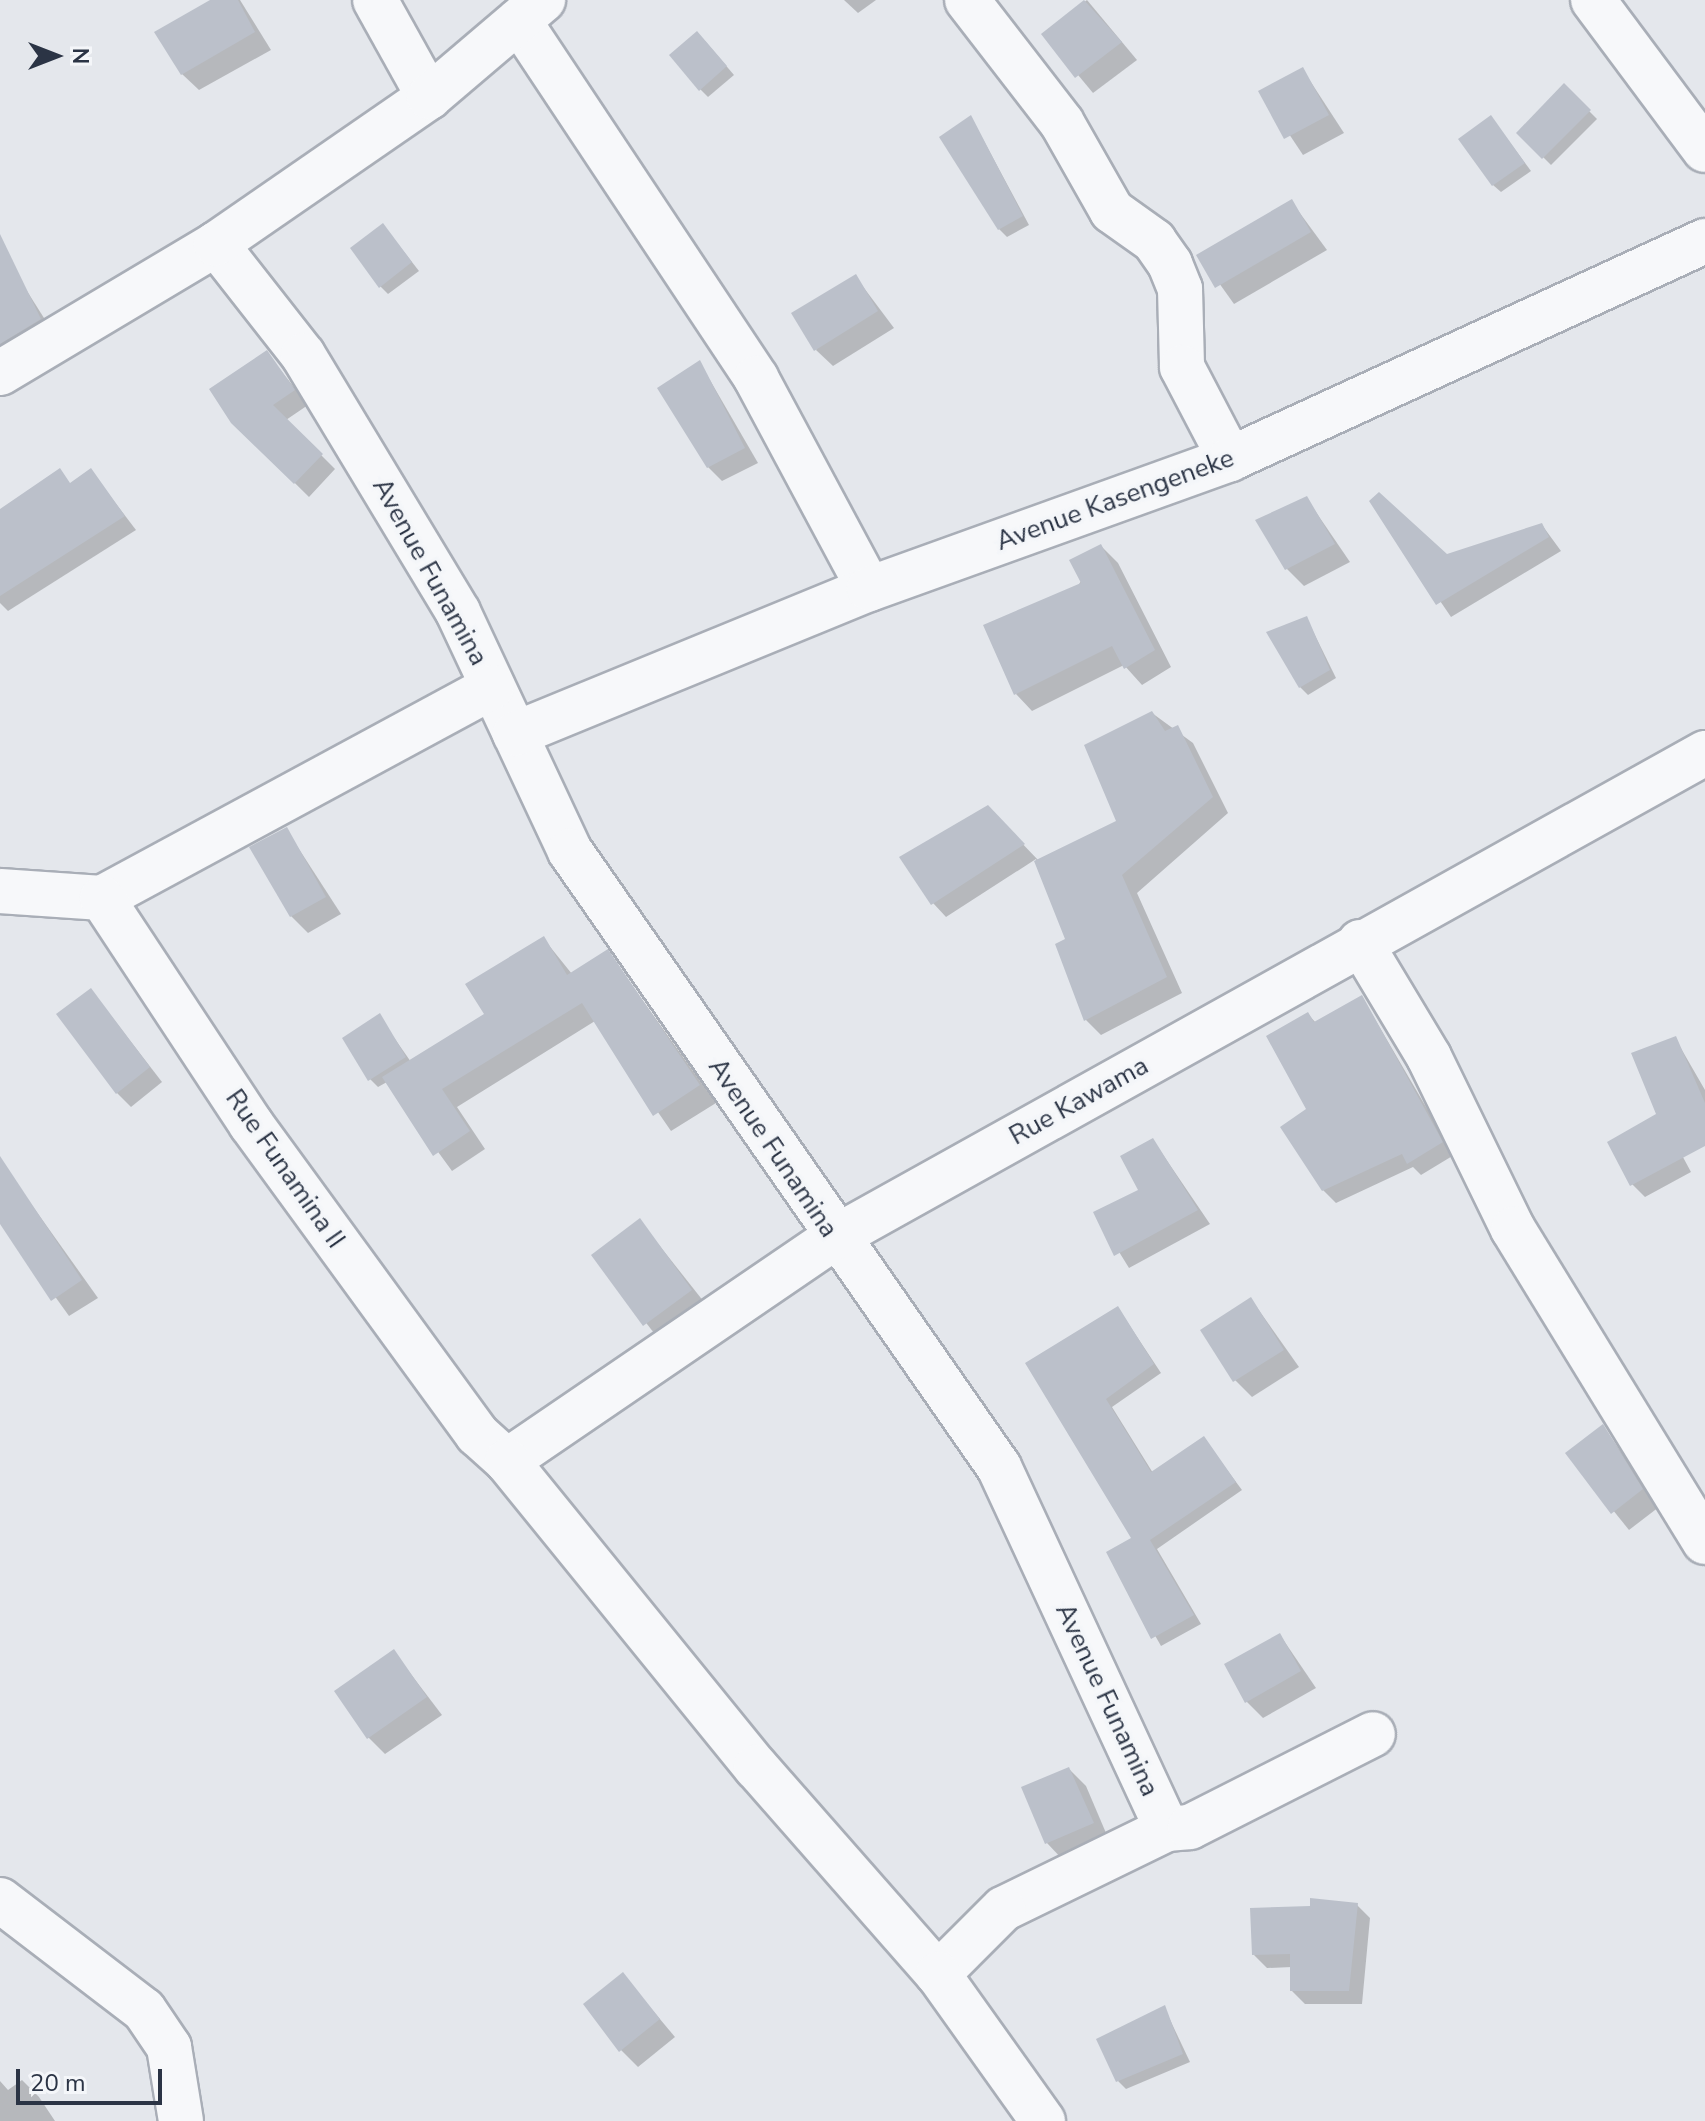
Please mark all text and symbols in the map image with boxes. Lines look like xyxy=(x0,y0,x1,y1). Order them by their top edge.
north arrow xyxy=(16,16,96,96)
text: N xyxy=(65,48,95,64)
street label: Avenue Kasengeneke xyxy=(992,443,1238,557)
street label: Avenue Funamina xyxy=(366,473,494,671)
street label: Rue Kawama xyxy=(1004,1050,1154,1152)
street label: Avenue Funamina xyxy=(702,1053,844,1243)
street label: Rue Funamina II xyxy=(219,1084,351,1254)
street label: Avenue Funamina xyxy=(1049,1599,1165,1801)
scale bar xyxy=(20,2053,166,2103)
text: 20 m xyxy=(30,2067,86,2099)

